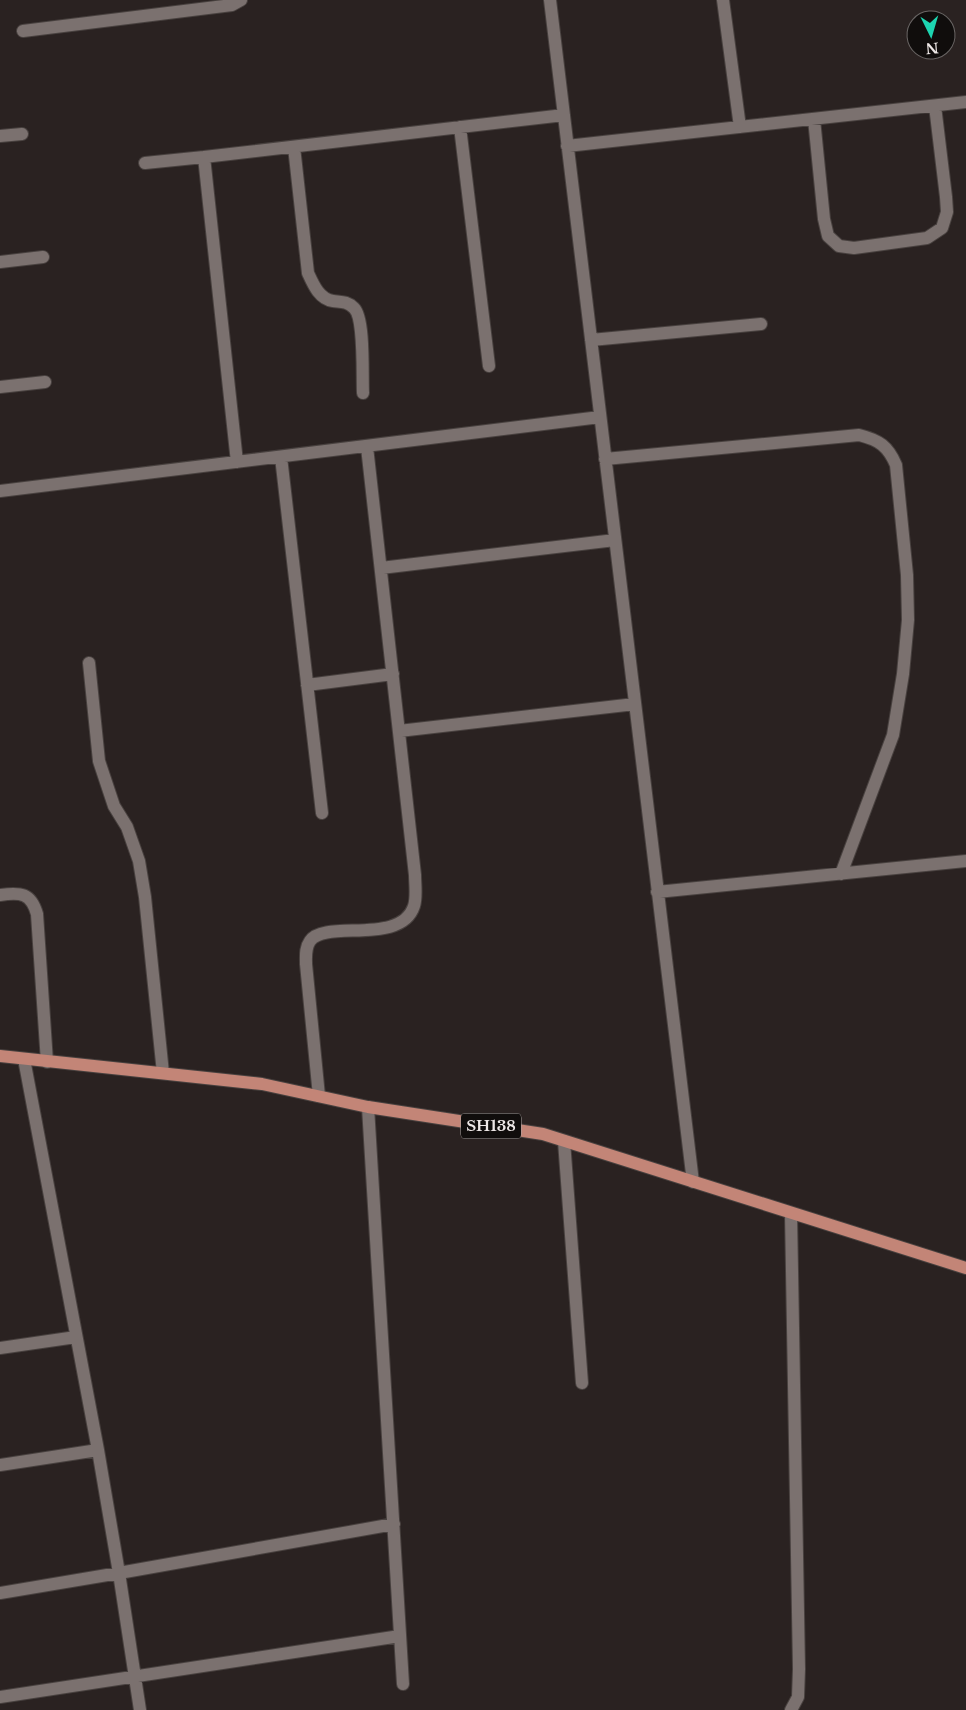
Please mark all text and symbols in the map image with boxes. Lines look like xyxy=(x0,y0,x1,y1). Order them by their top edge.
north arrow xyxy=(906,10,956,60)
text: N xyxy=(925,38,939,57)
road number: SH138 xyxy=(461,1114,521,1138)

